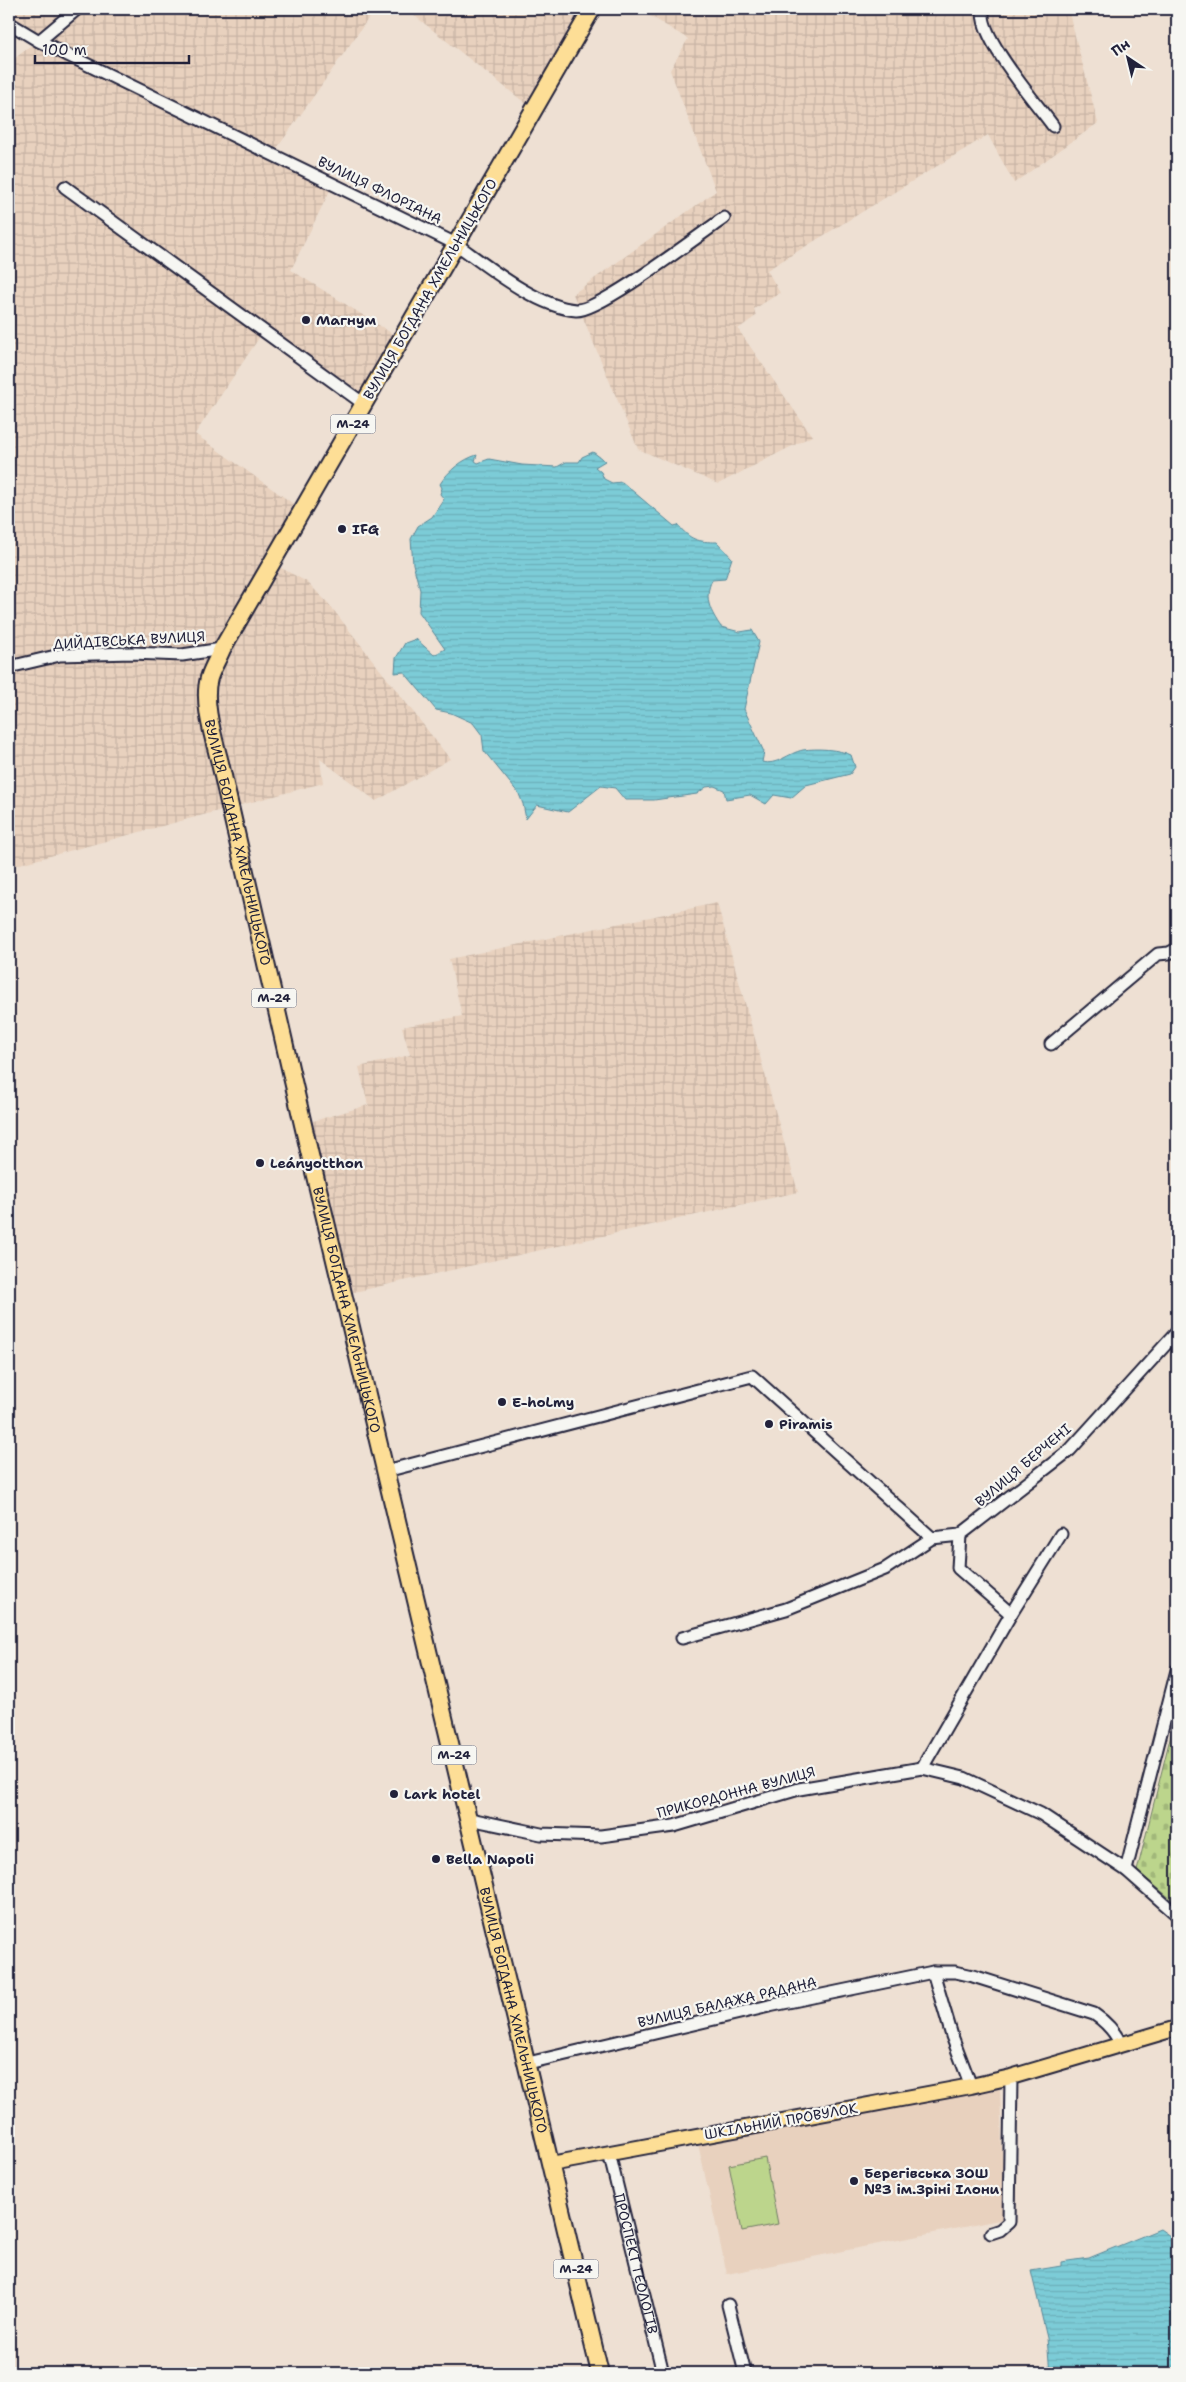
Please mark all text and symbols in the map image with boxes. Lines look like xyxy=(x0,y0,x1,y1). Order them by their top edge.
scale bar xyxy=(35,32,189,64)
north arrow xyxy=(1104,32,1154,82)
text: Пн xyxy=(1108,35,1133,60)
text: 100 m xyxy=(42,40,87,60)
street label: ВУЛИЦЯ ФЛОРІАНА xyxy=(315,152,445,228)
street label: ВУЛИЦЯ БОГДАНА ХМЕЛЬНИЦЬКОГО xyxy=(359,175,501,403)
place label: Магнум xyxy=(316,311,376,329)
marker: Магнум xyxy=(300,314,312,326)
road number: М-24 xyxy=(330,414,376,434)
place label: IFG xyxy=(352,520,379,538)
marker: IFG xyxy=(336,523,348,535)
street label: ДИЙДІВСЬКА ВУЛИЦЯ xyxy=(52,627,206,653)
street label: ВУЛИЦЯ БОГДАНА ХМЕЛЬНИЦЬКОГО xyxy=(201,718,275,967)
road number: М-24 xyxy=(252,988,296,1008)
place label: Leányotthon xyxy=(270,1154,363,1172)
marker: Leányotthon xyxy=(254,1157,266,1169)
street label: ВУЛИЦЯ БОГДАНА ХМЕЛЬНИЦЬКОГО xyxy=(309,1185,385,1435)
place label: E-hoLmy xyxy=(512,1393,574,1411)
marker: E-hoLmy xyxy=(496,1396,508,1408)
place label: Piramis xyxy=(779,1415,833,1433)
marker: Piramis xyxy=(763,1418,775,1430)
street label: ВУЛИЦЯ БЕРЧЕНІ xyxy=(971,1419,1075,1510)
road number: М-24 xyxy=(432,1746,476,1764)
street label: ПРИКОРДОННА ВУЛИЦЯ xyxy=(655,1762,817,1822)
place label: Lark hotel xyxy=(404,1785,480,1803)
marker: Lark hotel xyxy=(388,1788,400,1800)
place label: Bella Napoli xyxy=(446,1850,534,1868)
marker: Bella Napoli xyxy=(430,1853,442,1865)
street label: ВУЛИЦЯ БОГДАНА ХМЕЛЬНИЦЬКОГО xyxy=(476,1885,552,2135)
street label: ВУЛИЦЯ БАЛАЖА РАДАНА xyxy=(636,1973,818,2031)
street label: ШКІЛЬНИЙ ПРОВУЛОК xyxy=(703,2099,859,2143)
place label: Берегівська ЗОШ №3 ім.Зріні Ілони xyxy=(864,2164,1000,2198)
marker: Берегівська ЗОШ №3 ім.Зріні Ілони xyxy=(848,2175,860,2187)
street label: ПРОСПЕКТ ГЕОЛОГІВ xyxy=(610,2192,662,2336)
road number: М-24 xyxy=(554,2260,598,2278)

